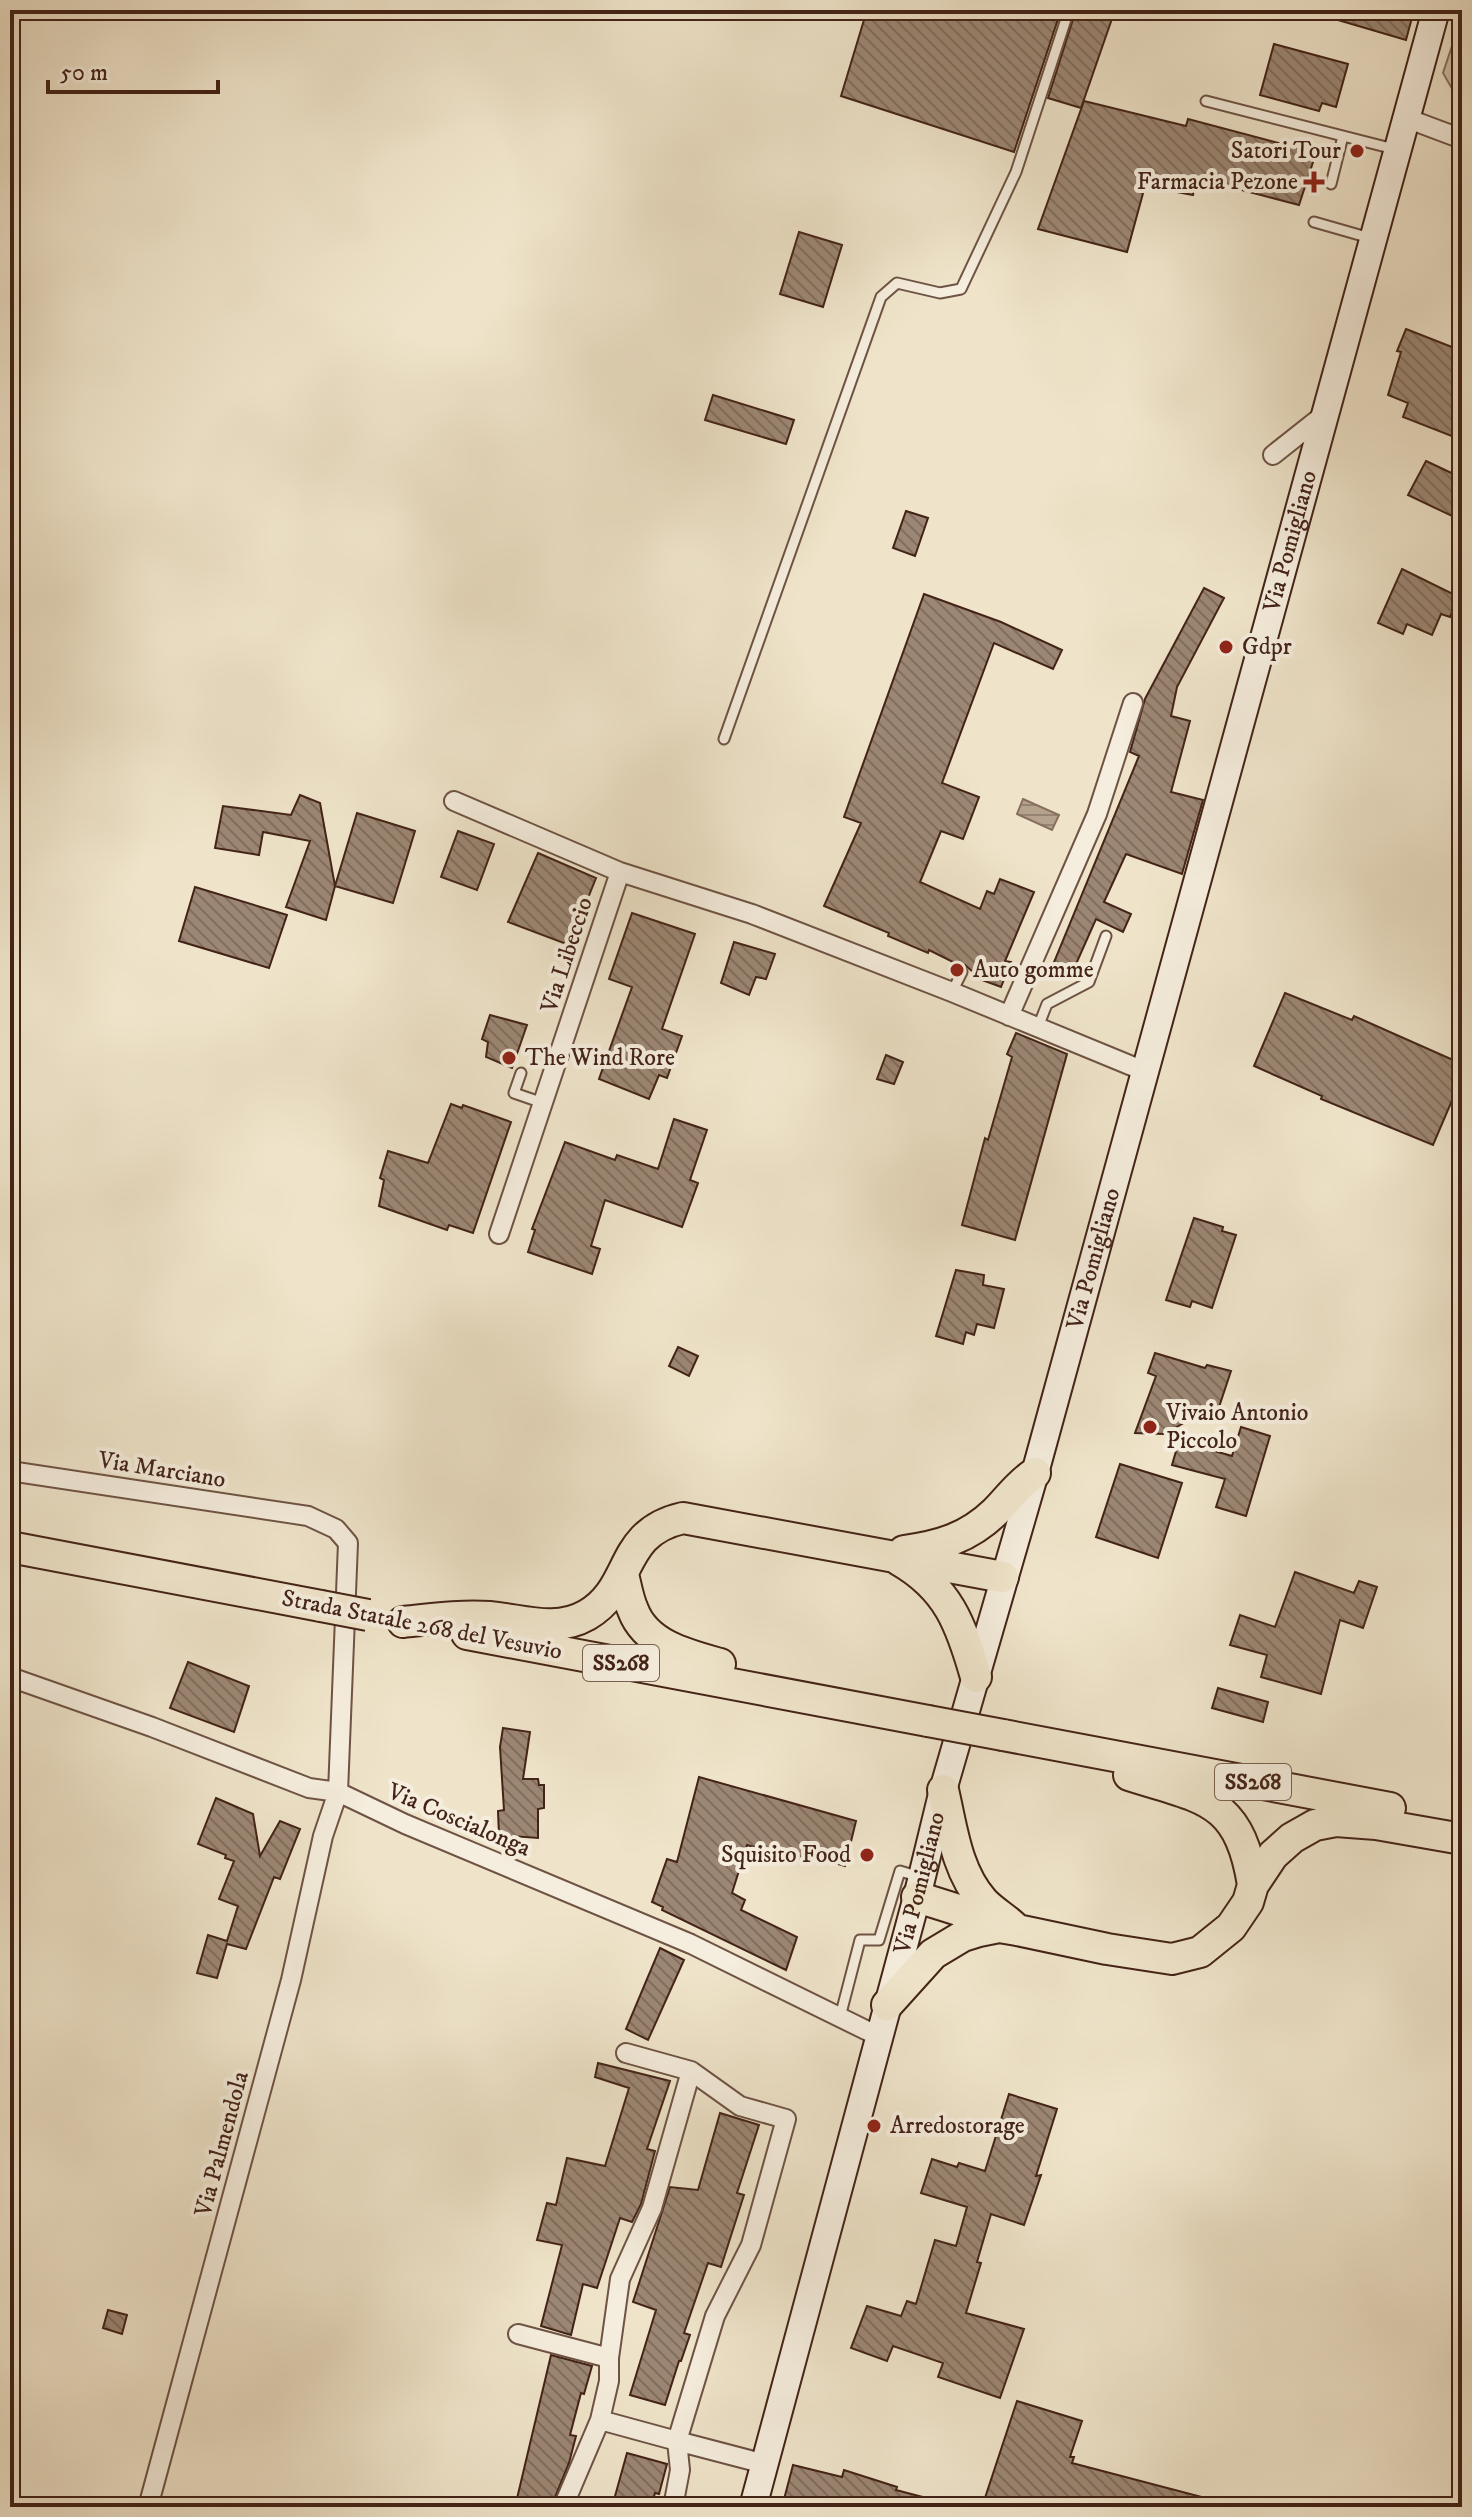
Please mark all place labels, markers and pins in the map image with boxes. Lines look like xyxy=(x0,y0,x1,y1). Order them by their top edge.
place label: Satori Tour xyxy=(1231,136,1341,166)
marker: Satori Tour xyxy=(1348,142,1366,160)
place label: Farmacia Pezone xyxy=(1137,167,1298,197)
marker: Farmacia Pezone xyxy=(1305,173,1323,191)
place label: Gdpr xyxy=(1242,632,1292,662)
marker: Gdpr xyxy=(1217,638,1235,656)
place label: Auto gomme xyxy=(973,955,1094,985)
marker: Auto gomme xyxy=(948,961,966,979)
place label: The Wind Rore xyxy=(525,1043,675,1073)
marker: The Wind Rore xyxy=(500,1049,518,1067)
place label: Vivaio Antonio Piccolo xyxy=(1165,1398,1308,1456)
marker: Vivaio Antonio Piccolo xyxy=(1141,1418,1159,1436)
place label: Squisito Food xyxy=(721,1840,851,1870)
marker: Squisito Food xyxy=(858,1846,876,1864)
place label: Arredostorage xyxy=(890,2111,1025,2141)
marker: Arredostorage xyxy=(865,2117,883,2135)

